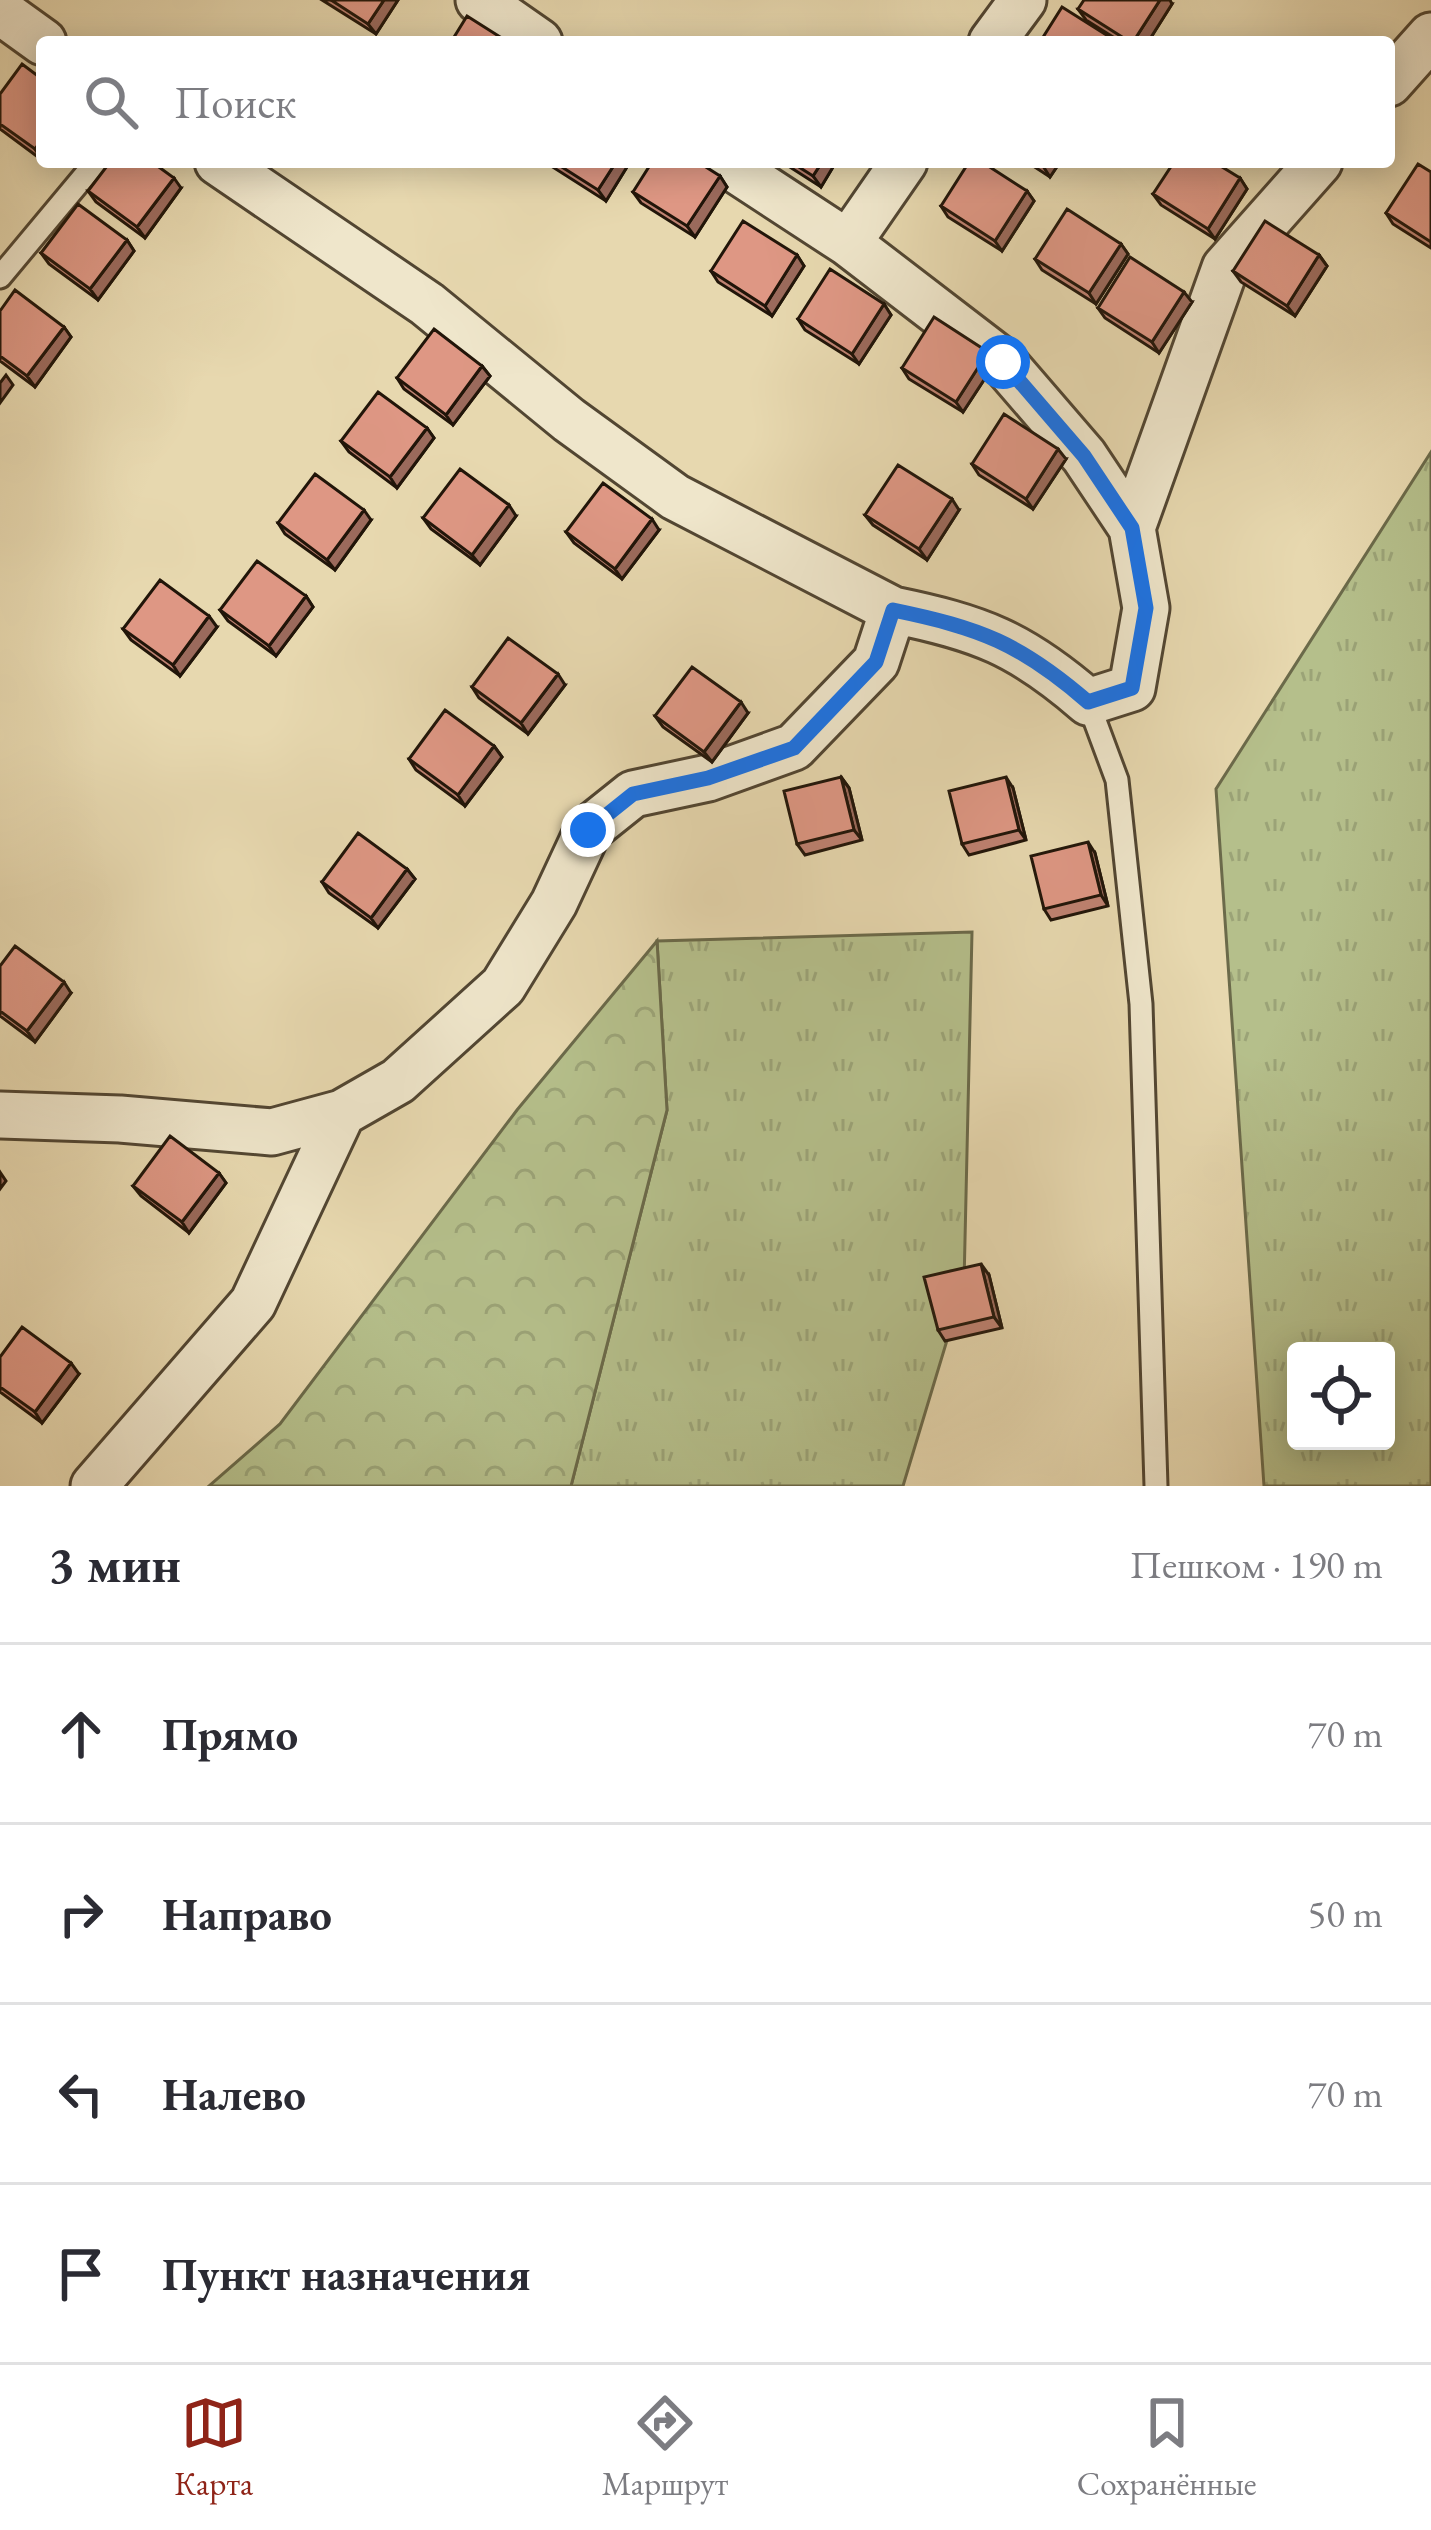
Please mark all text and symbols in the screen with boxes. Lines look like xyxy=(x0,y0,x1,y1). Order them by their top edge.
search box xyxy=(36,36,1395,168)
icon: search xyxy=(78,69,144,135)
text: Поиск xyxy=(174,73,296,131)
route start xyxy=(976,335,1030,389)
route end xyxy=(561,803,615,857)
map controls xyxy=(1287,1342,1395,1450)
button: locate xyxy=(1287,1342,1395,1450)
text: 3 мин xyxy=(48,1531,181,1597)
text: Пешком · 190 m xyxy=(1130,1539,1383,1590)
icon: ahead xyxy=(48,1701,114,1767)
text: Прямо xyxy=(162,1705,298,1763)
text: 70 m xyxy=(1307,1708,1383,1759)
icon: right xyxy=(48,1881,114,1947)
text: Направо xyxy=(162,1885,332,1943)
text: 50 m xyxy=(1307,1888,1383,1939)
icon: left xyxy=(48,2061,114,2127)
text: Налево xyxy=(162,2065,306,2123)
text: 70 m xyxy=(1307,2068,1383,2119)
icon: arrive xyxy=(48,2241,114,2307)
text: Пункт назначения xyxy=(162,2245,531,2303)
tab: Карта xyxy=(174,2390,253,2505)
tab: Маршрут xyxy=(602,2390,728,2505)
tab: Сохранённые xyxy=(1077,2390,1257,2505)

